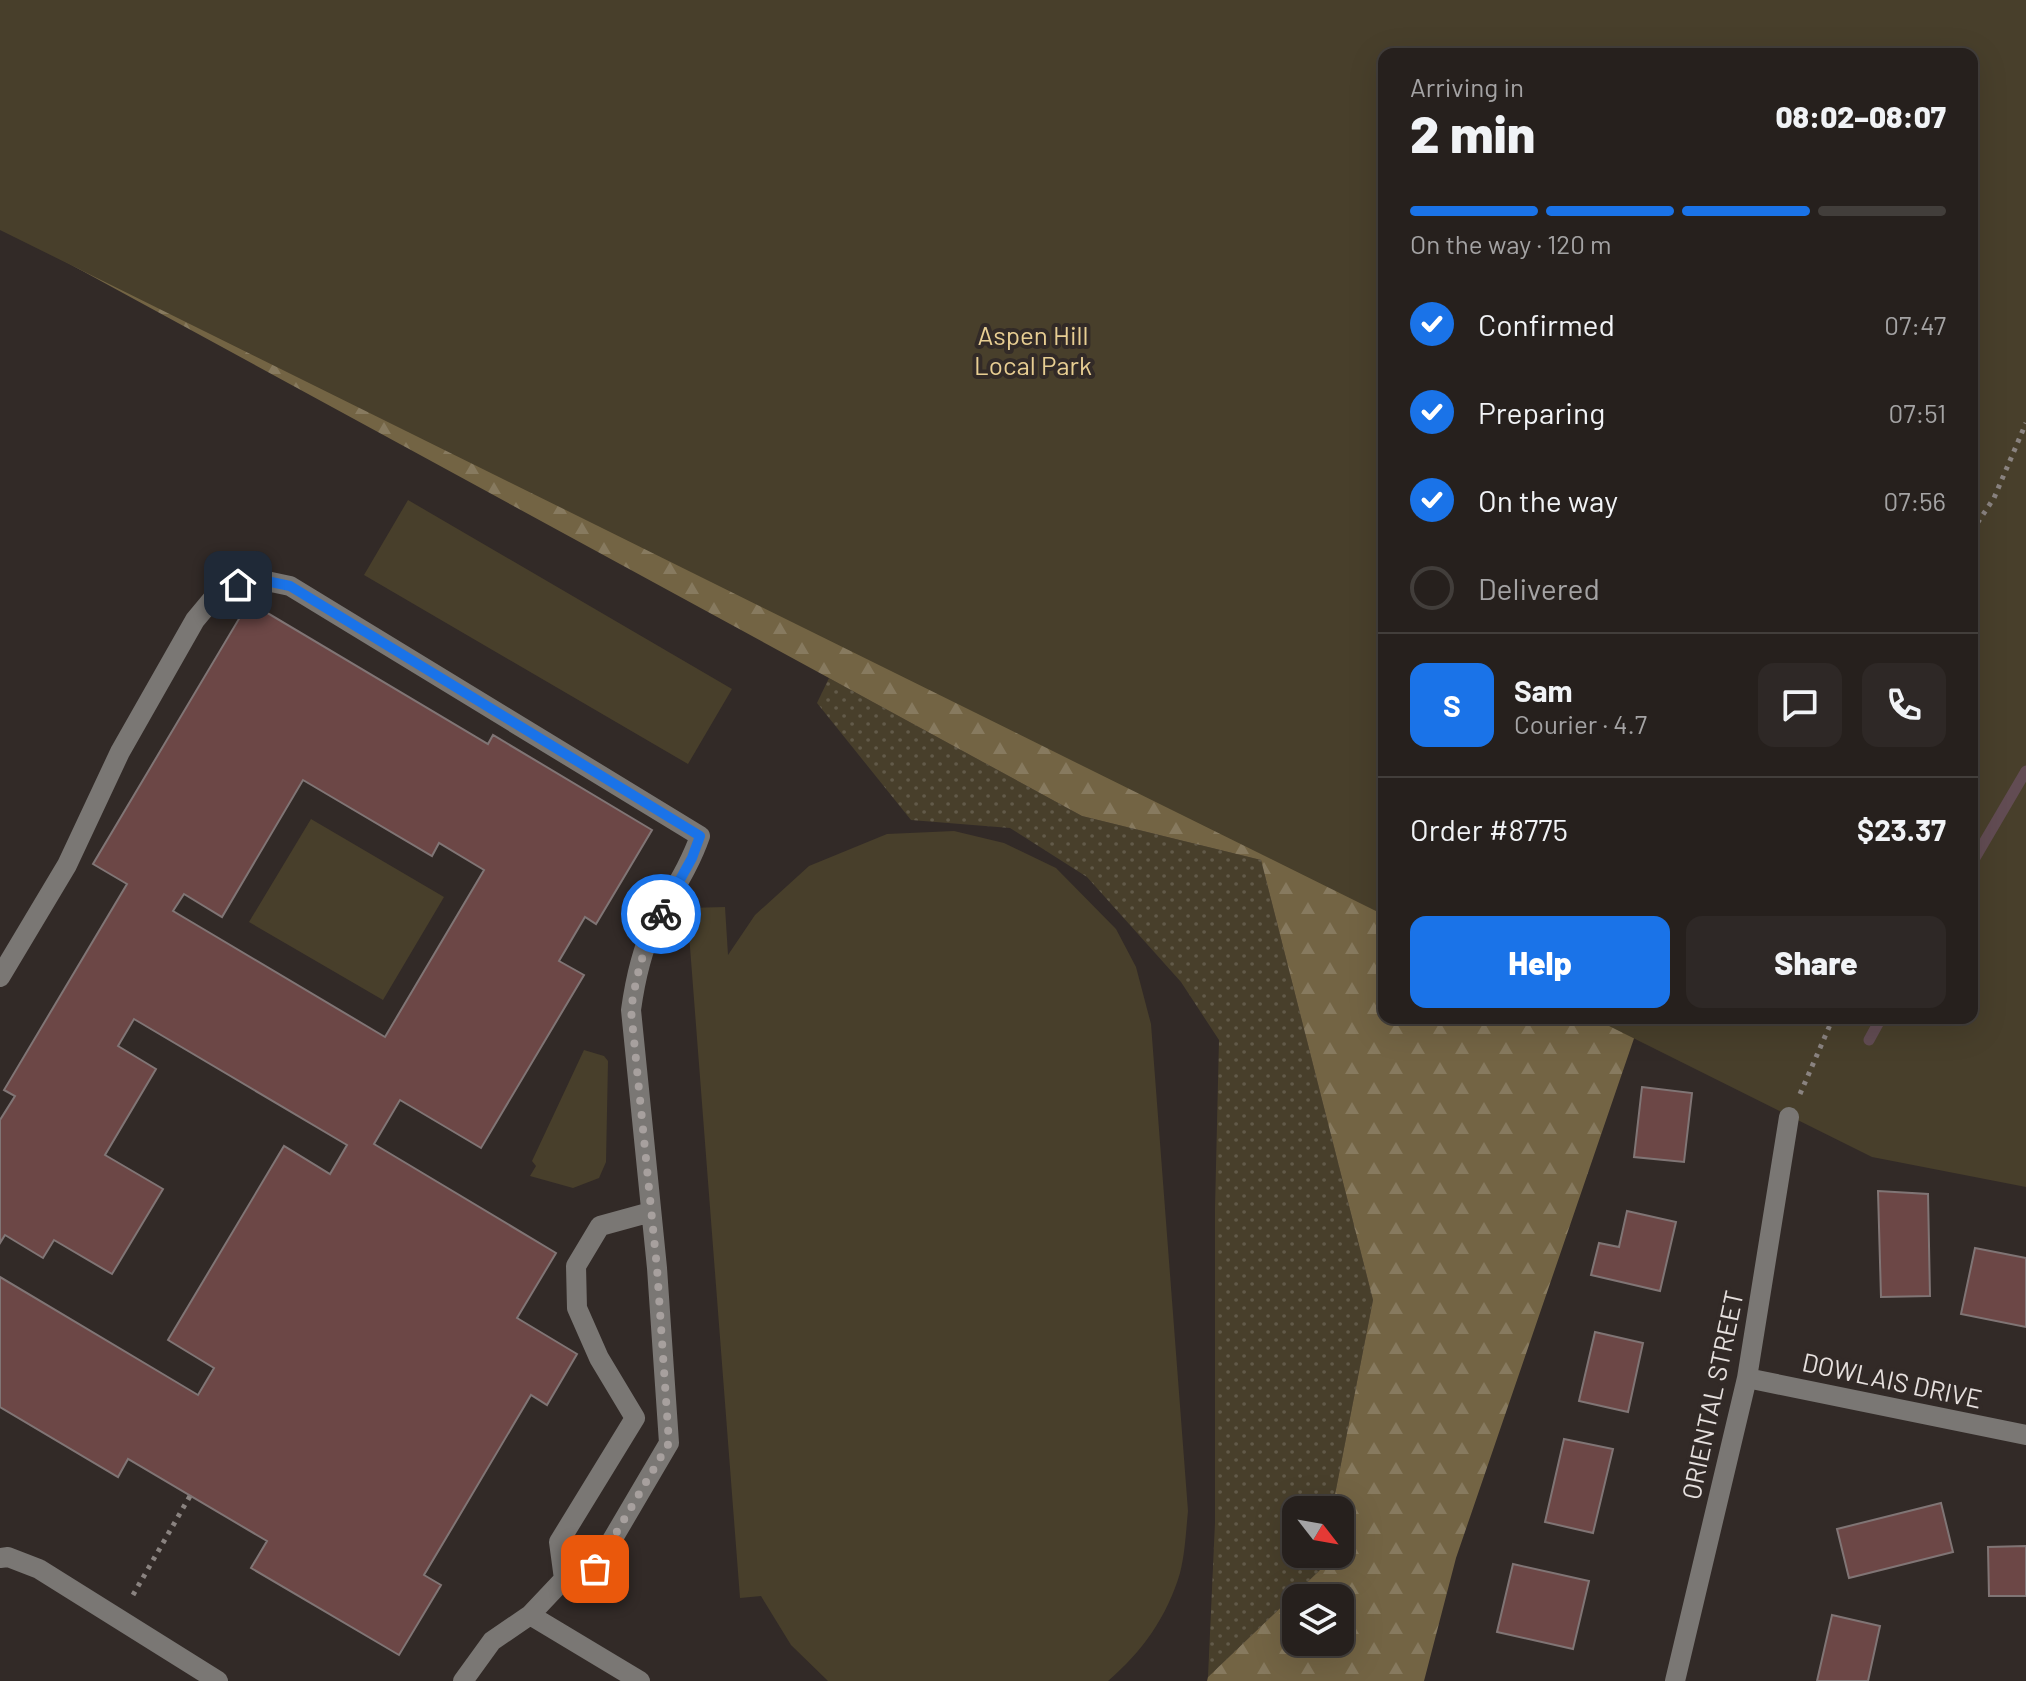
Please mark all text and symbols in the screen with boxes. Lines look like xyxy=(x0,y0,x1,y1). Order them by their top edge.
text: Arriving in xyxy=(1410,71,1524,102)
text: 08:02–08:07 xyxy=(1775,98,1946,134)
text: 2 min xyxy=(1410,101,1535,163)
text: On the way · 120 m xyxy=(1410,228,1612,259)
icon: check xyxy=(1410,302,1454,346)
text: Confirmed xyxy=(1478,306,1615,342)
text: 07:47 xyxy=(1884,309,1946,340)
park label: Aspen Hill Local Park xyxy=(974,319,1092,380)
icon: check xyxy=(1410,390,1454,434)
text: Preparing xyxy=(1478,394,1605,430)
text: 07:51 xyxy=(1888,397,1946,428)
icon: check xyxy=(1410,478,1454,522)
text: On the way xyxy=(1478,482,1618,518)
text: 07:56 xyxy=(1883,485,1946,516)
pin xyxy=(204,551,272,619)
icon: home xyxy=(216,563,260,607)
text: Delivered xyxy=(1478,570,1600,606)
button: chat xyxy=(1758,663,1842,747)
button: phone xyxy=(1862,663,1946,747)
text: Sam xyxy=(1514,672,1573,708)
text: S xyxy=(1443,687,1461,723)
text: Courier · 4.7 xyxy=(1514,708,1647,739)
text: Order #8775 xyxy=(1410,811,1568,847)
text: $23.37 xyxy=(1857,811,1946,847)
courier xyxy=(621,874,701,954)
icon: bike xyxy=(639,892,683,936)
button: Help xyxy=(1410,916,1670,1008)
button: Share xyxy=(1686,916,1946,1008)
street label: ORIENTAL STREET xyxy=(1674,1287,1749,1502)
street label: DOWLAIS DRIVE xyxy=(1800,1345,1985,1414)
north arrow xyxy=(1282,1496,1354,1568)
map controls xyxy=(1282,1496,1354,1656)
pin xyxy=(561,1535,629,1603)
icon: bag xyxy=(573,1547,617,1591)
button: layers xyxy=(1282,1584,1354,1656)

